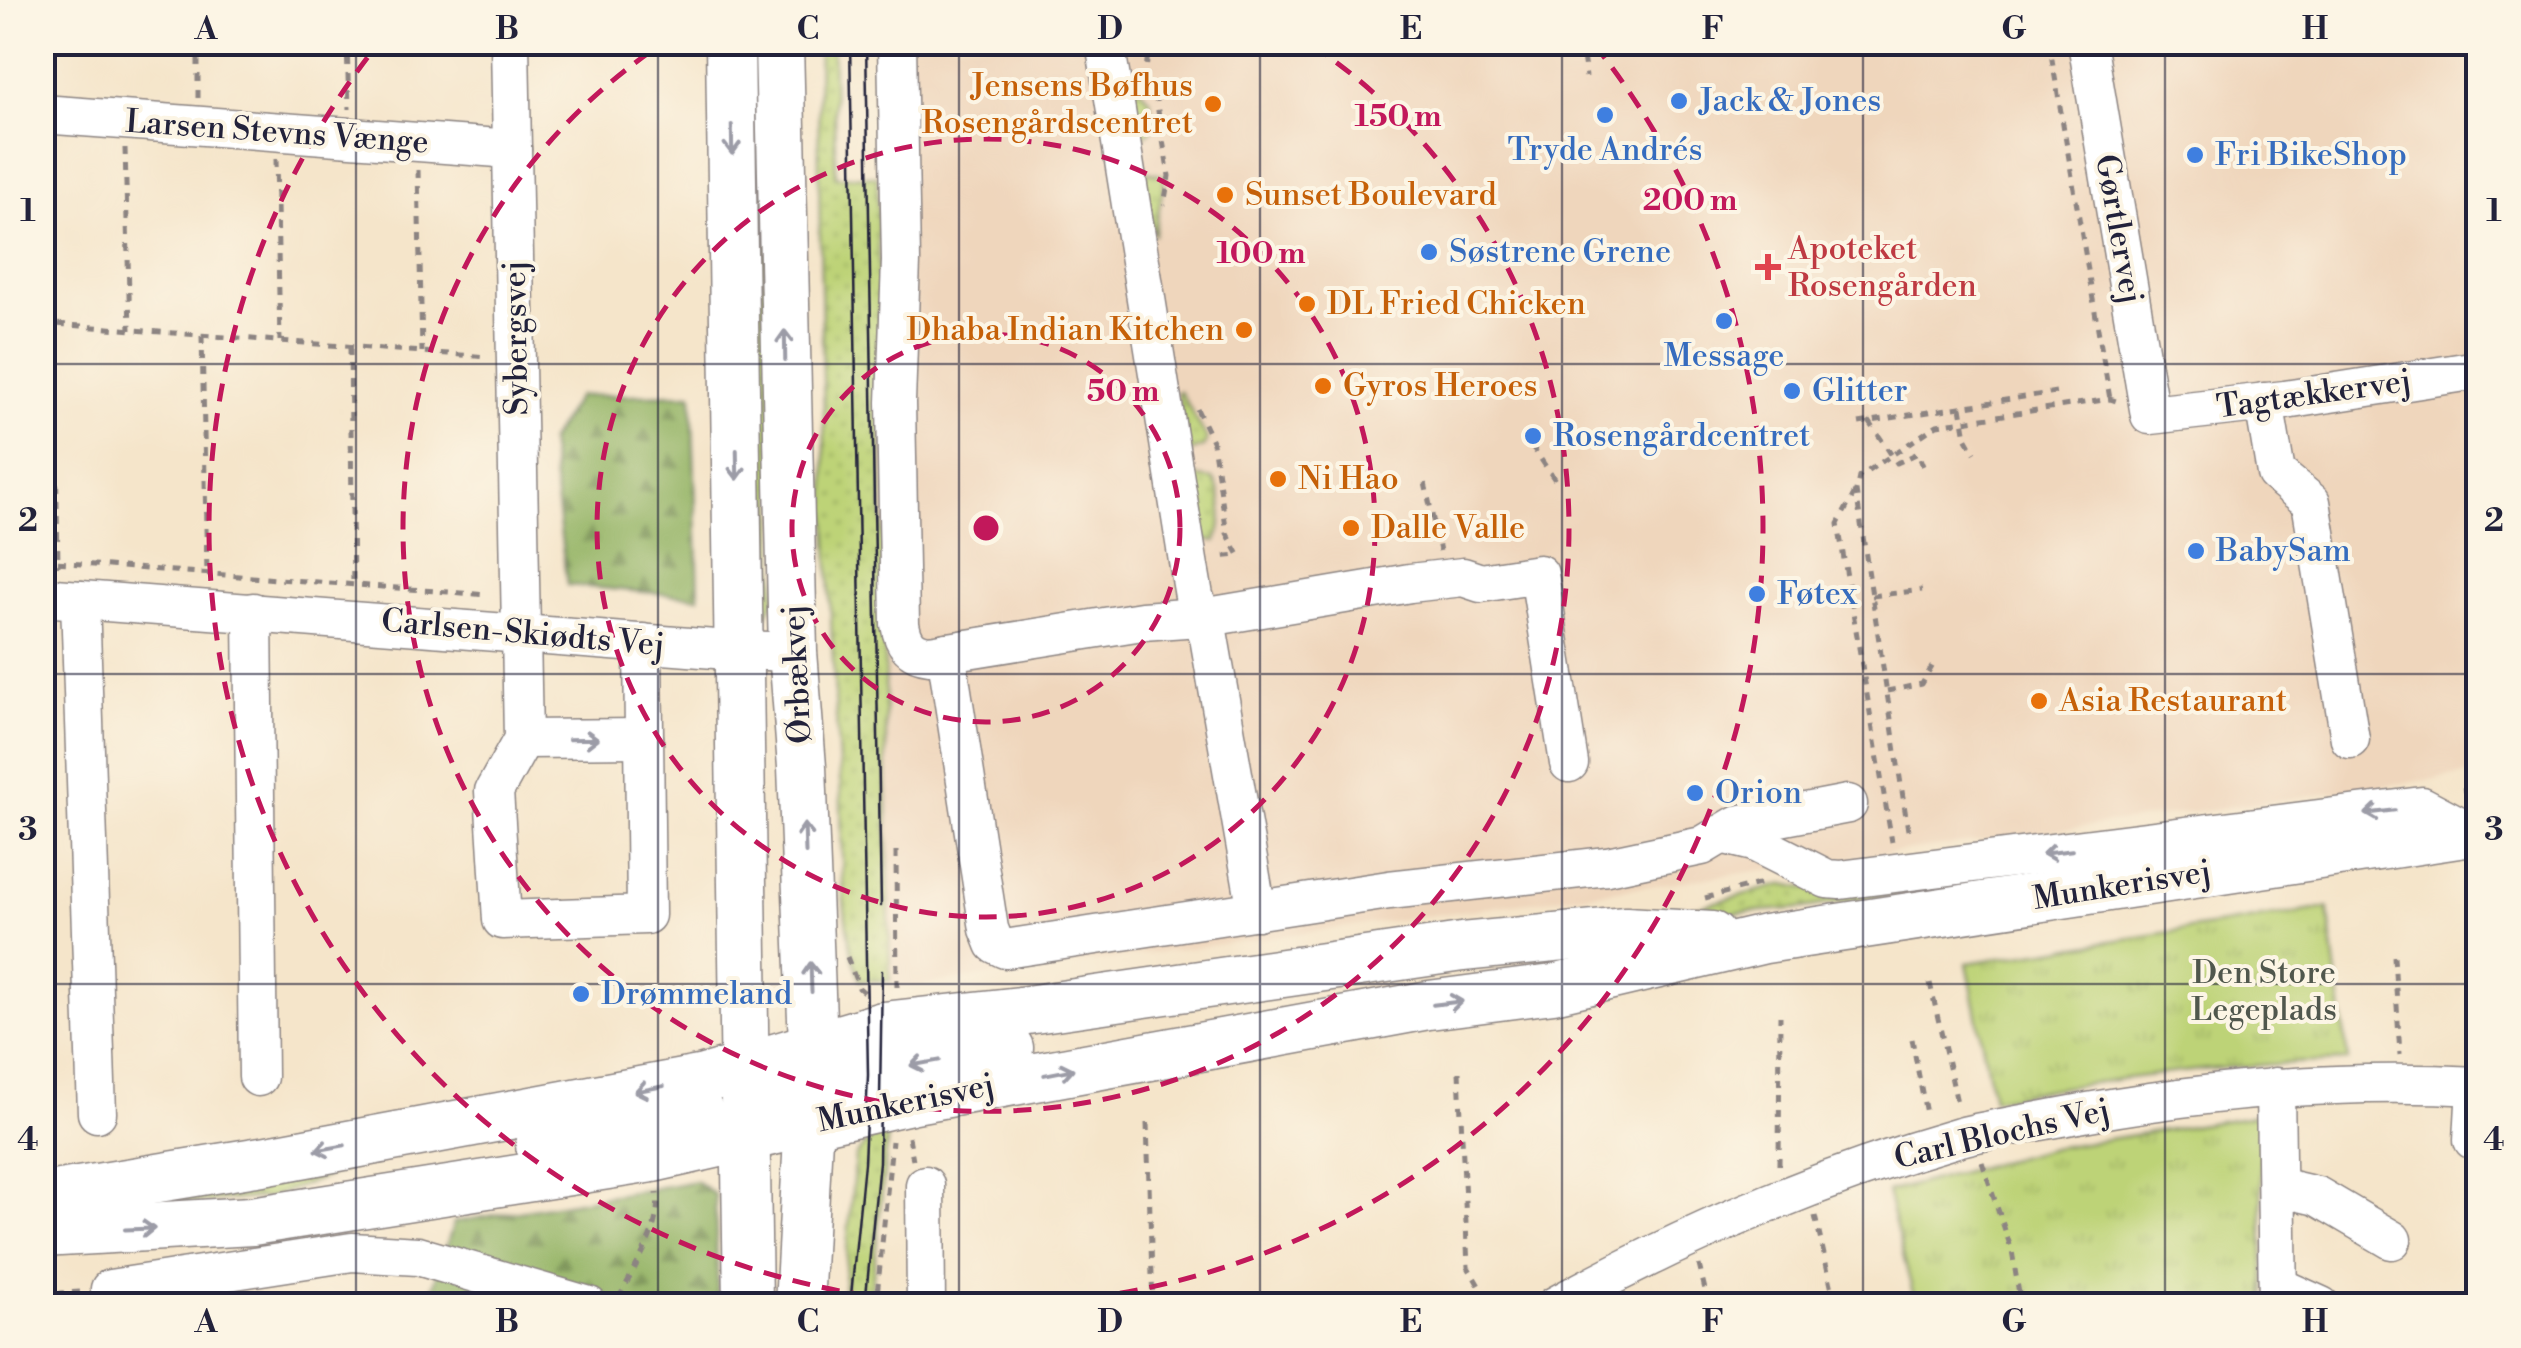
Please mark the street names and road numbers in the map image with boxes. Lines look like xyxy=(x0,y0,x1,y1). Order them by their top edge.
street label: Larsen Stevns Vænge xyxy=(124,101,430,163)
street label: Gørtlervej xyxy=(2086,151,2152,307)
street label: Sybergsvej xyxy=(495,260,537,416)
street label: Tagtækkervej xyxy=(2214,361,2414,427)
street label: Carlsen-Skiødts Vej xyxy=(380,601,666,665)
street label: Ørbækvej xyxy=(773,604,821,744)
street label: Munkerisvej xyxy=(2030,851,2214,919)
street label: Munkerisvej xyxy=(814,1065,998,1141)
street label: Carl Blochs Vej xyxy=(1890,1090,2114,1178)

